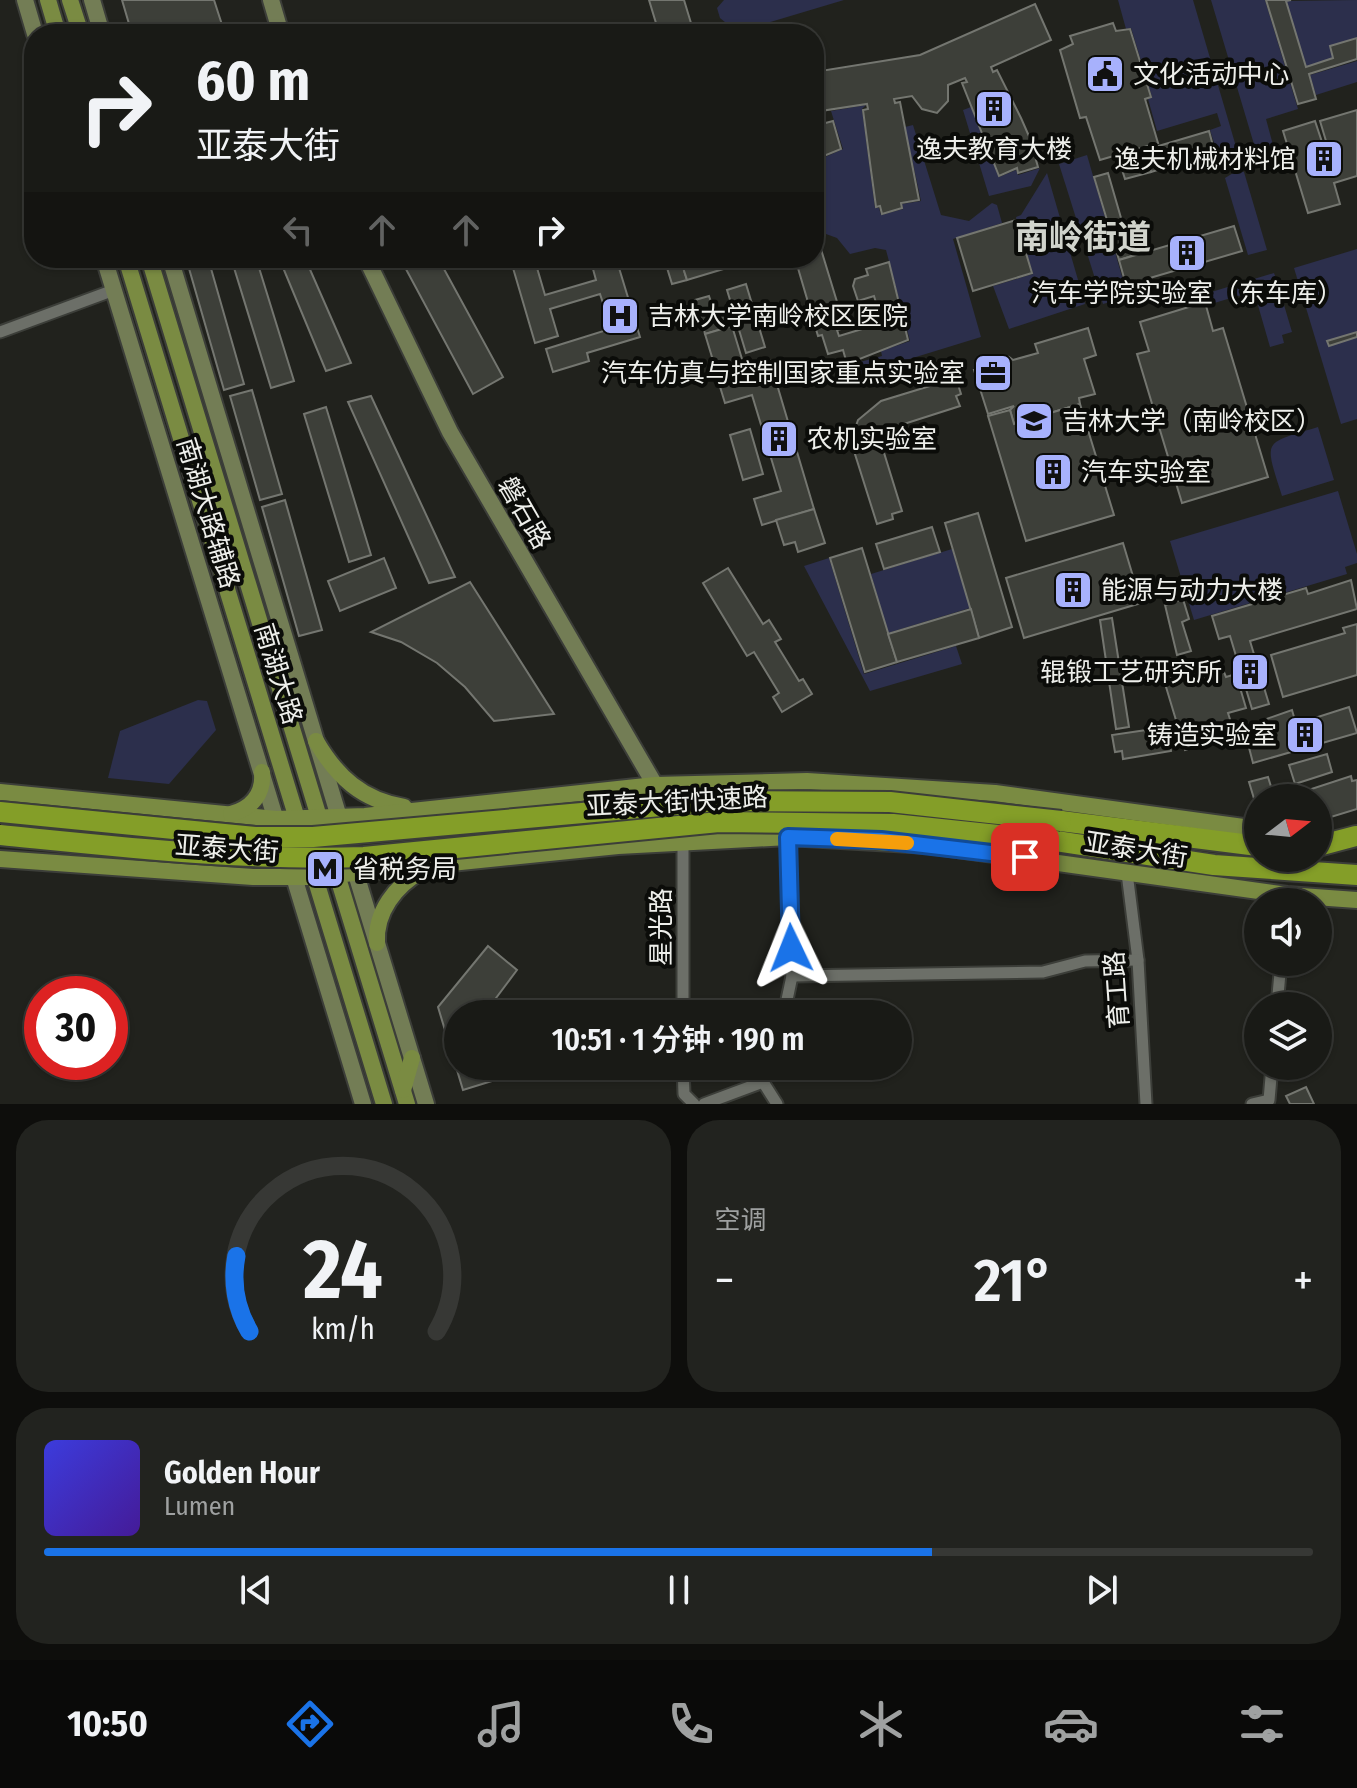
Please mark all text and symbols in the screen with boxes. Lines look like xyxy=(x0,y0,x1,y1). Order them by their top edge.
text: 60 m xyxy=(196,48,310,115)
public building icon: 文化活动中心 xyxy=(1084,53,1126,95)
icon: right xyxy=(64,56,168,160)
place label: 文化活动中心 xyxy=(1133,59,1289,90)
building icon: 逸夫教育大楼 xyxy=(973,88,1015,130)
text: 亚泰大街 xyxy=(196,124,340,168)
place label: 逸夫教育大楼 xyxy=(916,134,1072,165)
building icon: 逸夫机械材料馆 xyxy=(1303,138,1345,180)
place label: 逸夫机械材料馆 xyxy=(1114,144,1296,175)
icon: left xyxy=(276,208,320,252)
icon: ahead xyxy=(360,208,404,252)
icon: ahead xyxy=(444,208,488,252)
icon: right xyxy=(528,208,572,252)
district label: 南岭街道 xyxy=(1015,217,1151,258)
building icon: 汽车学院实验室（东车库） xyxy=(1166,232,1208,274)
place label: 汽车学院实验室（东车库） xyxy=(1031,278,1343,309)
hospital icon: 吉林大学南岭校区医院 xyxy=(599,295,641,337)
place label: 吉林大学南岭校区医院 xyxy=(648,301,908,332)
office icon: 汽车仿真与控制国家重点实验室 xyxy=(972,352,1014,394)
place label: 汽车仿真与控制国家重点实验室 xyxy=(601,358,965,389)
school or university icon: 吉林大学（南岭校区） xyxy=(1013,400,1055,442)
place label: 吉林大学（南岭校区） xyxy=(1062,406,1322,437)
building icon: 农机实验室 xyxy=(758,418,800,460)
place label: 农机实验室 xyxy=(807,424,937,455)
street label: 南湖大路辅路 xyxy=(170,434,246,592)
building icon: 汽车实验室 xyxy=(1032,451,1074,493)
place label: 汽车实验室 xyxy=(1081,457,1211,488)
street label: 磐石路 xyxy=(491,471,557,555)
building icon: 能源与动力大楼 xyxy=(1052,569,1094,611)
place label: 能源与动力大楼 xyxy=(1101,575,1283,606)
street label: 南湖大路 xyxy=(248,620,308,728)
building icon: 辊锻工艺研究所 xyxy=(1229,651,1271,693)
place label: 辊锻工艺研究所 xyxy=(1040,657,1222,688)
building icon: 铸造实验室 xyxy=(1284,714,1326,756)
place label: 铸造实验室 xyxy=(1147,720,1277,751)
street label: 亚泰大街快速路 xyxy=(585,782,769,822)
north arrow xyxy=(1244,784,1332,872)
map controls xyxy=(1244,784,1332,1080)
pin xyxy=(991,823,1059,891)
street label: 亚泰大街 xyxy=(1082,827,1190,873)
street label: 亚泰大街 xyxy=(174,830,280,868)
icon: arrive xyxy=(1003,835,1047,879)
metro station icon: 省税务局 xyxy=(304,848,346,890)
place label: 省税务局 xyxy=(353,854,457,885)
street label: 星光路 xyxy=(646,888,677,966)
button: sound xyxy=(1244,888,1332,976)
position arrow xyxy=(749,906,833,990)
street label: 育工路 xyxy=(1099,950,1135,1030)
speed limit sign: 30 xyxy=(24,976,128,1080)
button: layers xyxy=(1244,992,1332,1080)
text: 10:51 · 1 分钟 · 190 m xyxy=(552,1022,804,1058)
text: 空调 xyxy=(715,1205,767,1236)
text: 24 xyxy=(302,1220,383,1320)
text: 21° xyxy=(974,1245,1053,1317)
text: − xyxy=(715,1254,734,1307)
text: + xyxy=(1293,1254,1313,1307)
text: km/h xyxy=(311,1312,375,1347)
text: Golden Hour xyxy=(164,1455,320,1491)
text: Lumen xyxy=(164,1491,235,1522)
icon: previous xyxy=(234,1568,278,1612)
icon: pause xyxy=(657,1568,701,1612)
icon: next xyxy=(1080,1568,1124,1612)
icon: directions xyxy=(282,1696,338,1752)
icon: music xyxy=(473,1696,529,1752)
icon: phone xyxy=(663,1696,719,1752)
icon: climate xyxy=(853,1696,909,1752)
icon: car xyxy=(1043,1696,1099,1752)
icon: filters xyxy=(1234,1696,1290,1752)
text: 10:50 xyxy=(67,1702,148,1746)

